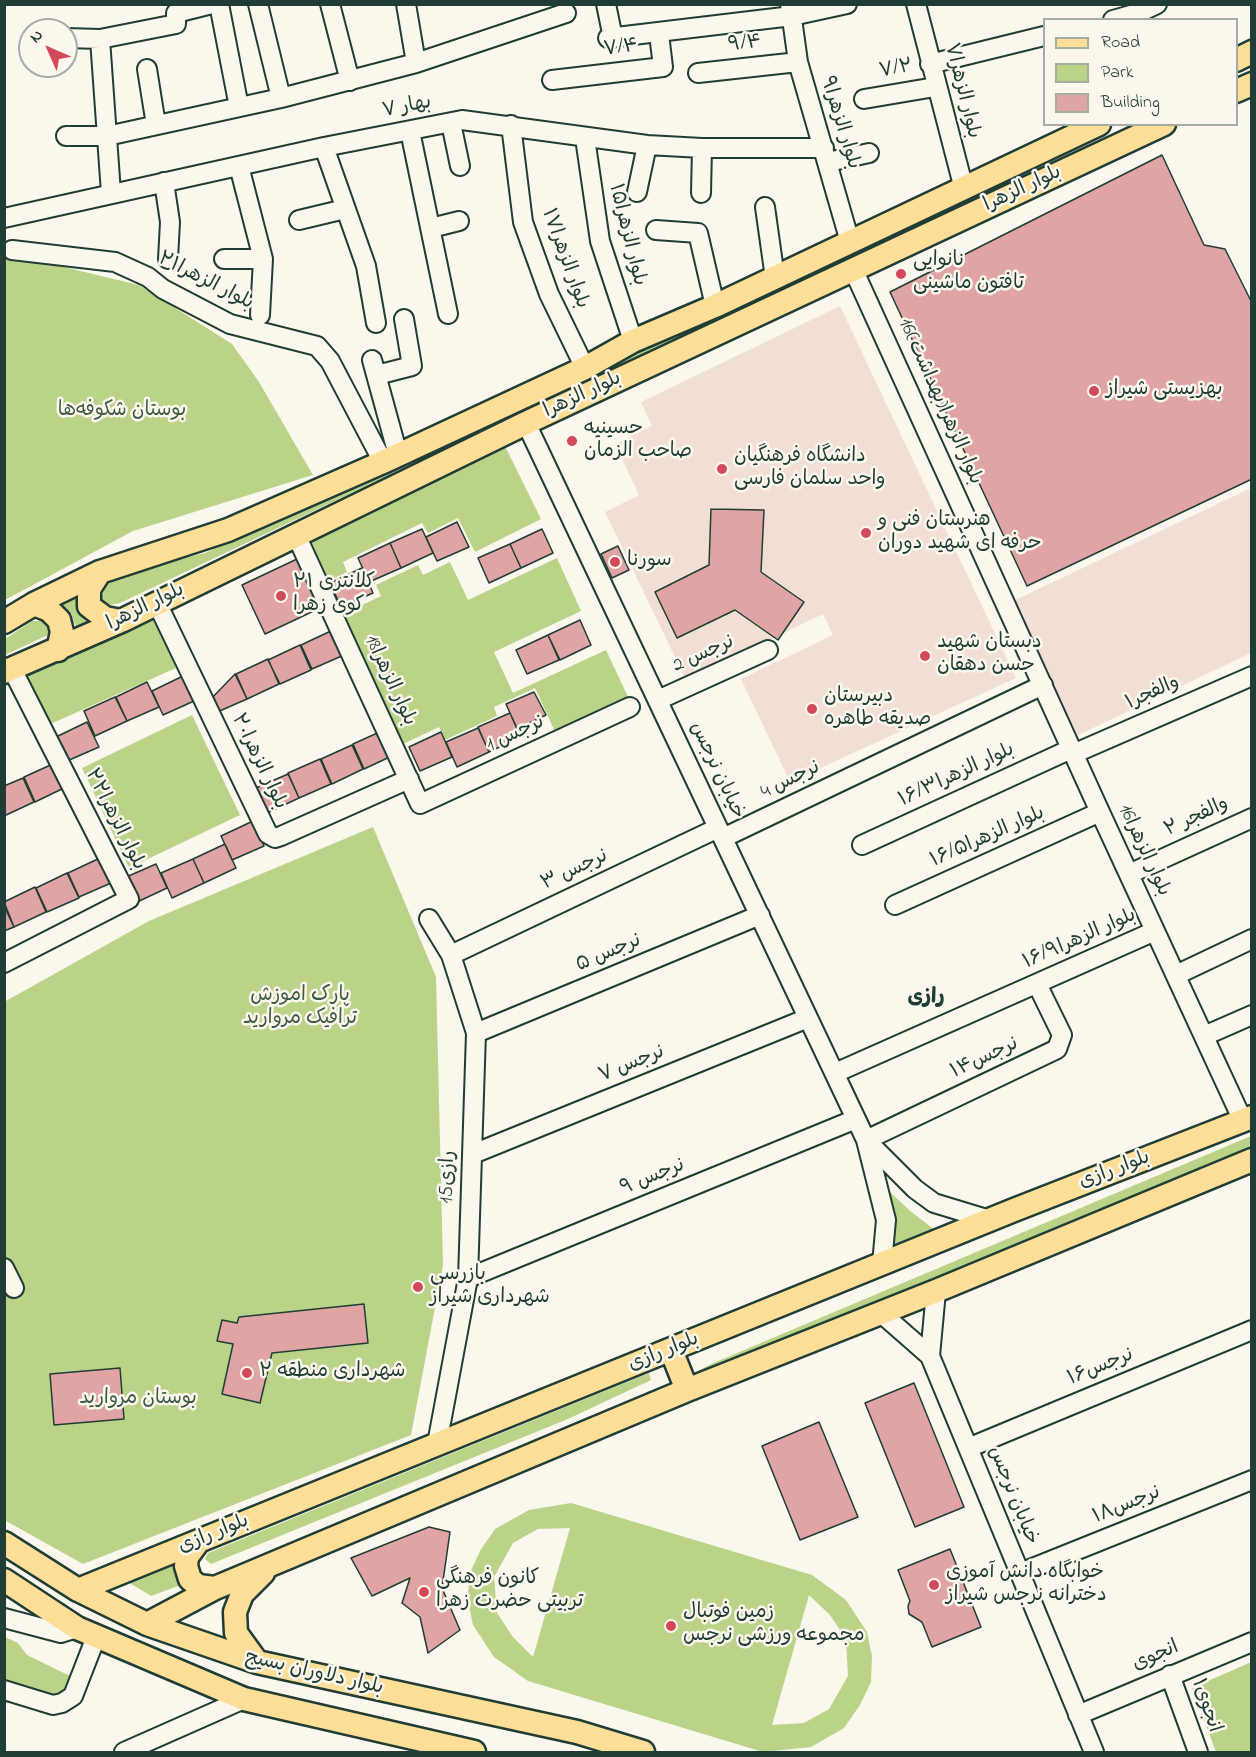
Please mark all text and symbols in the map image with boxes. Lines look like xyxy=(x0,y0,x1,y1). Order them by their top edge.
north arrow xyxy=(18,18,78,78)
legend xyxy=(1043,18,1238,126)
text: N xyxy=(24,24,49,49)
text: Road xyxy=(1101,30,1140,56)
street label: ۹/۴ xyxy=(727,31,763,59)
street label: ۷/۴ xyxy=(602,35,640,63)
street label: بلوار الزهرا۷ xyxy=(938,41,984,141)
street label: ۷/۲ xyxy=(877,55,915,85)
text: Park xyxy=(1101,60,1134,86)
street label: بلوار الزهرا۹ xyxy=(814,74,864,172)
text: Building xyxy=(1101,90,1160,116)
street label: بهار ۷ xyxy=(380,91,434,125)
street label: بلوار الزهرا xyxy=(980,162,1066,218)
street label: بلوار الزهرا۱۵ xyxy=(602,181,650,289)
street label: بلوار الزهرا۱۷ xyxy=(535,206,593,312)
street label: بلوار الزهرا۲۱ xyxy=(153,248,257,316)
place label: نانوایی تافتون ماشینی xyxy=(913,250,1024,297)
marker: نانوایی تافتون ماشینی xyxy=(894,267,908,281)
street label: 16بلوار الزهرا(بهداشت) xyxy=(892,315,986,489)
street label: بلوار الزهرا xyxy=(540,368,626,424)
place label: بهزیستی شیراز xyxy=(1106,379,1223,403)
marker: بهزیستی شیراز xyxy=(1087,384,1101,398)
park label: بوستان شکوفه‌ها xyxy=(58,400,186,424)
place label: حسینیه صاحب الزمان xyxy=(584,418,692,465)
marker: حسینیه صاحب الزمان xyxy=(565,434,579,448)
place label: دانشگاه فرهنگیان واحد سلمان فارسی xyxy=(734,446,886,493)
marker: دانشگاه فرهنگیان واحد سلمان فارسی xyxy=(715,462,729,476)
place label: هنرستان فنی و حرفه ای شهید دوران xyxy=(878,510,1042,557)
marker: هنرستان فنی و حرفه ای شهید دوران xyxy=(859,526,873,540)
place label: سورنا xyxy=(627,550,672,574)
marker: سورنا xyxy=(608,555,622,569)
place label: کلانتری ۲۱ کوی زهرا xyxy=(293,572,375,619)
street label: بلوار الزهرا xyxy=(103,579,189,637)
marker: کلانتری ۲۱ کوی زهرا xyxy=(274,589,288,603)
street label: 2 نرجس xyxy=(670,631,738,679)
street label: 18بلوار الزهرا xyxy=(358,632,420,730)
place label: دبستان شهید حسن دهقان xyxy=(937,632,1042,679)
marker: دبستان شهید حسن دهقان xyxy=(918,649,932,663)
street label: والفجر۱ xyxy=(1122,671,1184,717)
place label: دبیرستان صدیقه طاهره xyxy=(824,686,931,733)
marker: دبیرستان صدیقه طاهره xyxy=(805,702,819,716)
street label: بلوار الزهرا۲۰ xyxy=(225,710,291,814)
street label: 1 نرجس xyxy=(483,711,549,759)
street label: خیابان نرجس xyxy=(683,719,749,823)
street label: بلوار الزهرا۱۶/۳ xyxy=(895,739,1019,813)
street label: 4 نرجس xyxy=(757,756,825,806)
street label: بلوار الزهرا۲۲ xyxy=(78,765,150,875)
street label: والفجر ۲ xyxy=(1161,793,1233,843)
street label: 16بلوار الزهرا xyxy=(1111,801,1175,901)
street label: بلوار الزهرا۱۶/۵ xyxy=(927,802,1049,874)
street label: نرجس ۳ xyxy=(538,845,612,897)
street label: بلوار الزهرا۱۶/۹ xyxy=(1020,904,1140,976)
street label: نرجس ۵ xyxy=(573,930,645,978)
park label: پارک اموزش ترافیک مروارید xyxy=(243,985,357,1032)
district label: رازی xyxy=(907,986,945,1012)
street label: نرجس۱۴ xyxy=(947,1033,1023,1085)
street label: نرجس ۷ xyxy=(596,1041,668,1089)
street label: بلوار رازی xyxy=(1076,1147,1154,1195)
street label: 15رازی xyxy=(436,1150,462,1204)
street label: نرجس ۹ xyxy=(617,1154,689,1202)
place label: بازرسی شهرداری شیراز xyxy=(430,1264,550,1311)
marker: بازرسی شهرداری شیراز xyxy=(411,1280,425,1294)
street label: بلوار رازی xyxy=(625,1328,703,1378)
street label: نرجس۱۶ xyxy=(1065,1344,1137,1392)
place label: شهرداری منطقه ۲ xyxy=(259,1361,405,1385)
marker: شهرداری منطقه ۲ xyxy=(240,1366,254,1380)
park label: بوستان مروارید xyxy=(79,1388,197,1412)
street label: خیابان نرجس xyxy=(981,1443,1043,1549)
street label: نرجس۱۸ xyxy=(1090,1482,1164,1530)
street label: بلوار رازی xyxy=(175,1510,253,1560)
place label: خوابگاه دانش آموزی دخترانه نرجس شیراز xyxy=(946,1562,1107,1609)
place label: کانون فرهنگی تربیتی حضرت زهرا xyxy=(436,1568,583,1615)
marker: خوابگاه دانش آموزی دخترانه نرجس شیراز xyxy=(927,1578,941,1592)
marker: کانون فرهنگی تربیتی حضرت زهرا xyxy=(417,1585,431,1599)
place label: زمین فوتبال مجموعه ورزشی نرجس xyxy=(683,1602,865,1649)
marker: زمین فوتبال مجموعه ورزشی نرجس xyxy=(664,1619,678,1633)
street label: انجوی xyxy=(1129,1637,1183,1677)
street label: بلوار دلاوران بسیج xyxy=(243,1646,385,1702)
street label: انجوی۱ xyxy=(1185,1676,1225,1736)

